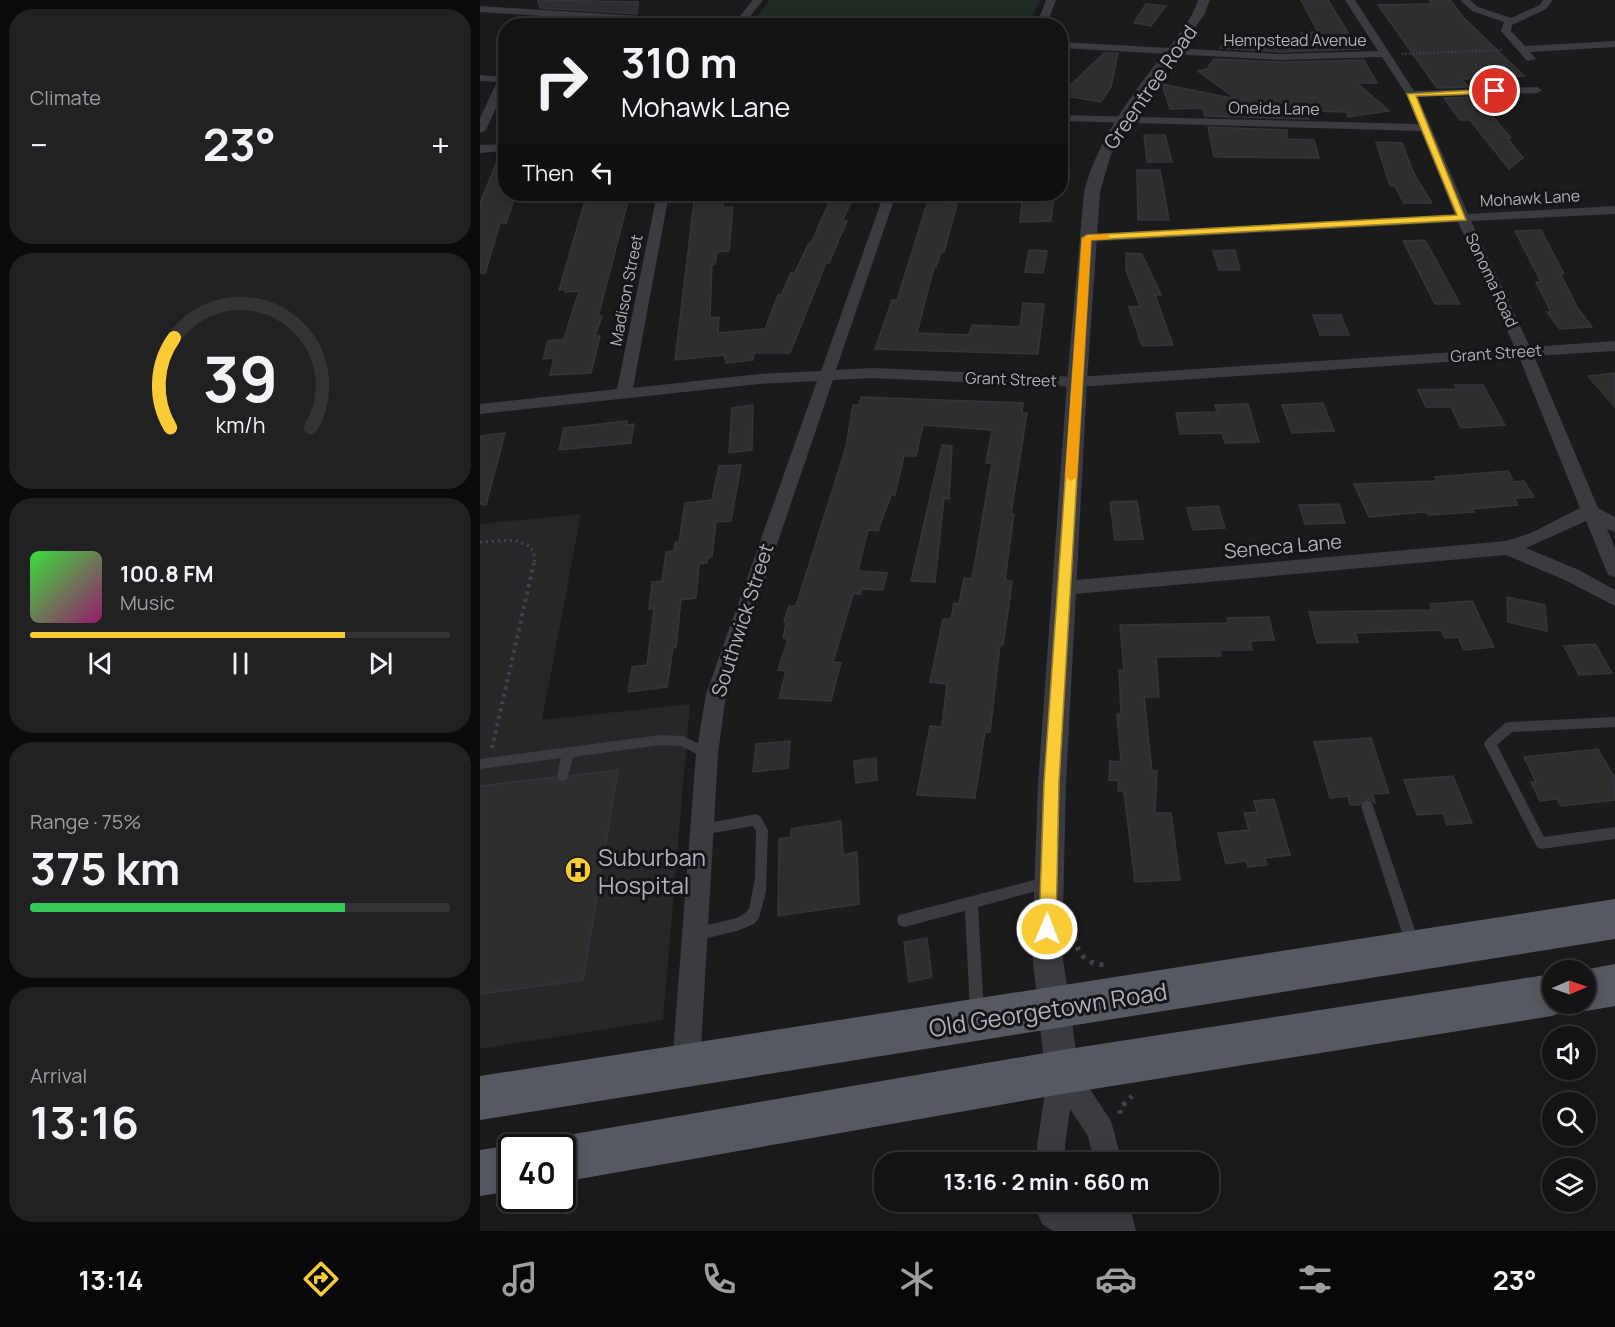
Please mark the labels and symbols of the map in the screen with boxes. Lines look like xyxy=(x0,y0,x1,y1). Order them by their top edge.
street label: Greentree Road xyxy=(1097,20,1203,154)
street label: Hempstead Avenue xyxy=(1223,29,1367,51)
pin xyxy=(1469,65,1520,116)
street label: Oneida Lane xyxy=(1228,96,1320,120)
street label: Mohawk Lane xyxy=(1479,184,1581,212)
street label: Sonoma Road xyxy=(1461,229,1523,331)
street label: Madison Street xyxy=(604,232,648,348)
street label: Grant Street xyxy=(1449,339,1543,367)
street label: Grant Street xyxy=(965,366,1057,392)
street label: Seneca Lane xyxy=(1223,527,1343,565)
street label: Southwick Street xyxy=(704,540,780,700)
place label: Suburban Hospital xyxy=(598,840,706,901)
hospital icon: Suburban Hospital xyxy=(563,855,593,885)
position arrow xyxy=(1015,897,1079,961)
north arrow xyxy=(1542,960,1596,1014)
street label: Old Georgetown Road xyxy=(927,974,1169,1044)
speed limit sign: 40 xyxy=(498,1134,576,1212)

